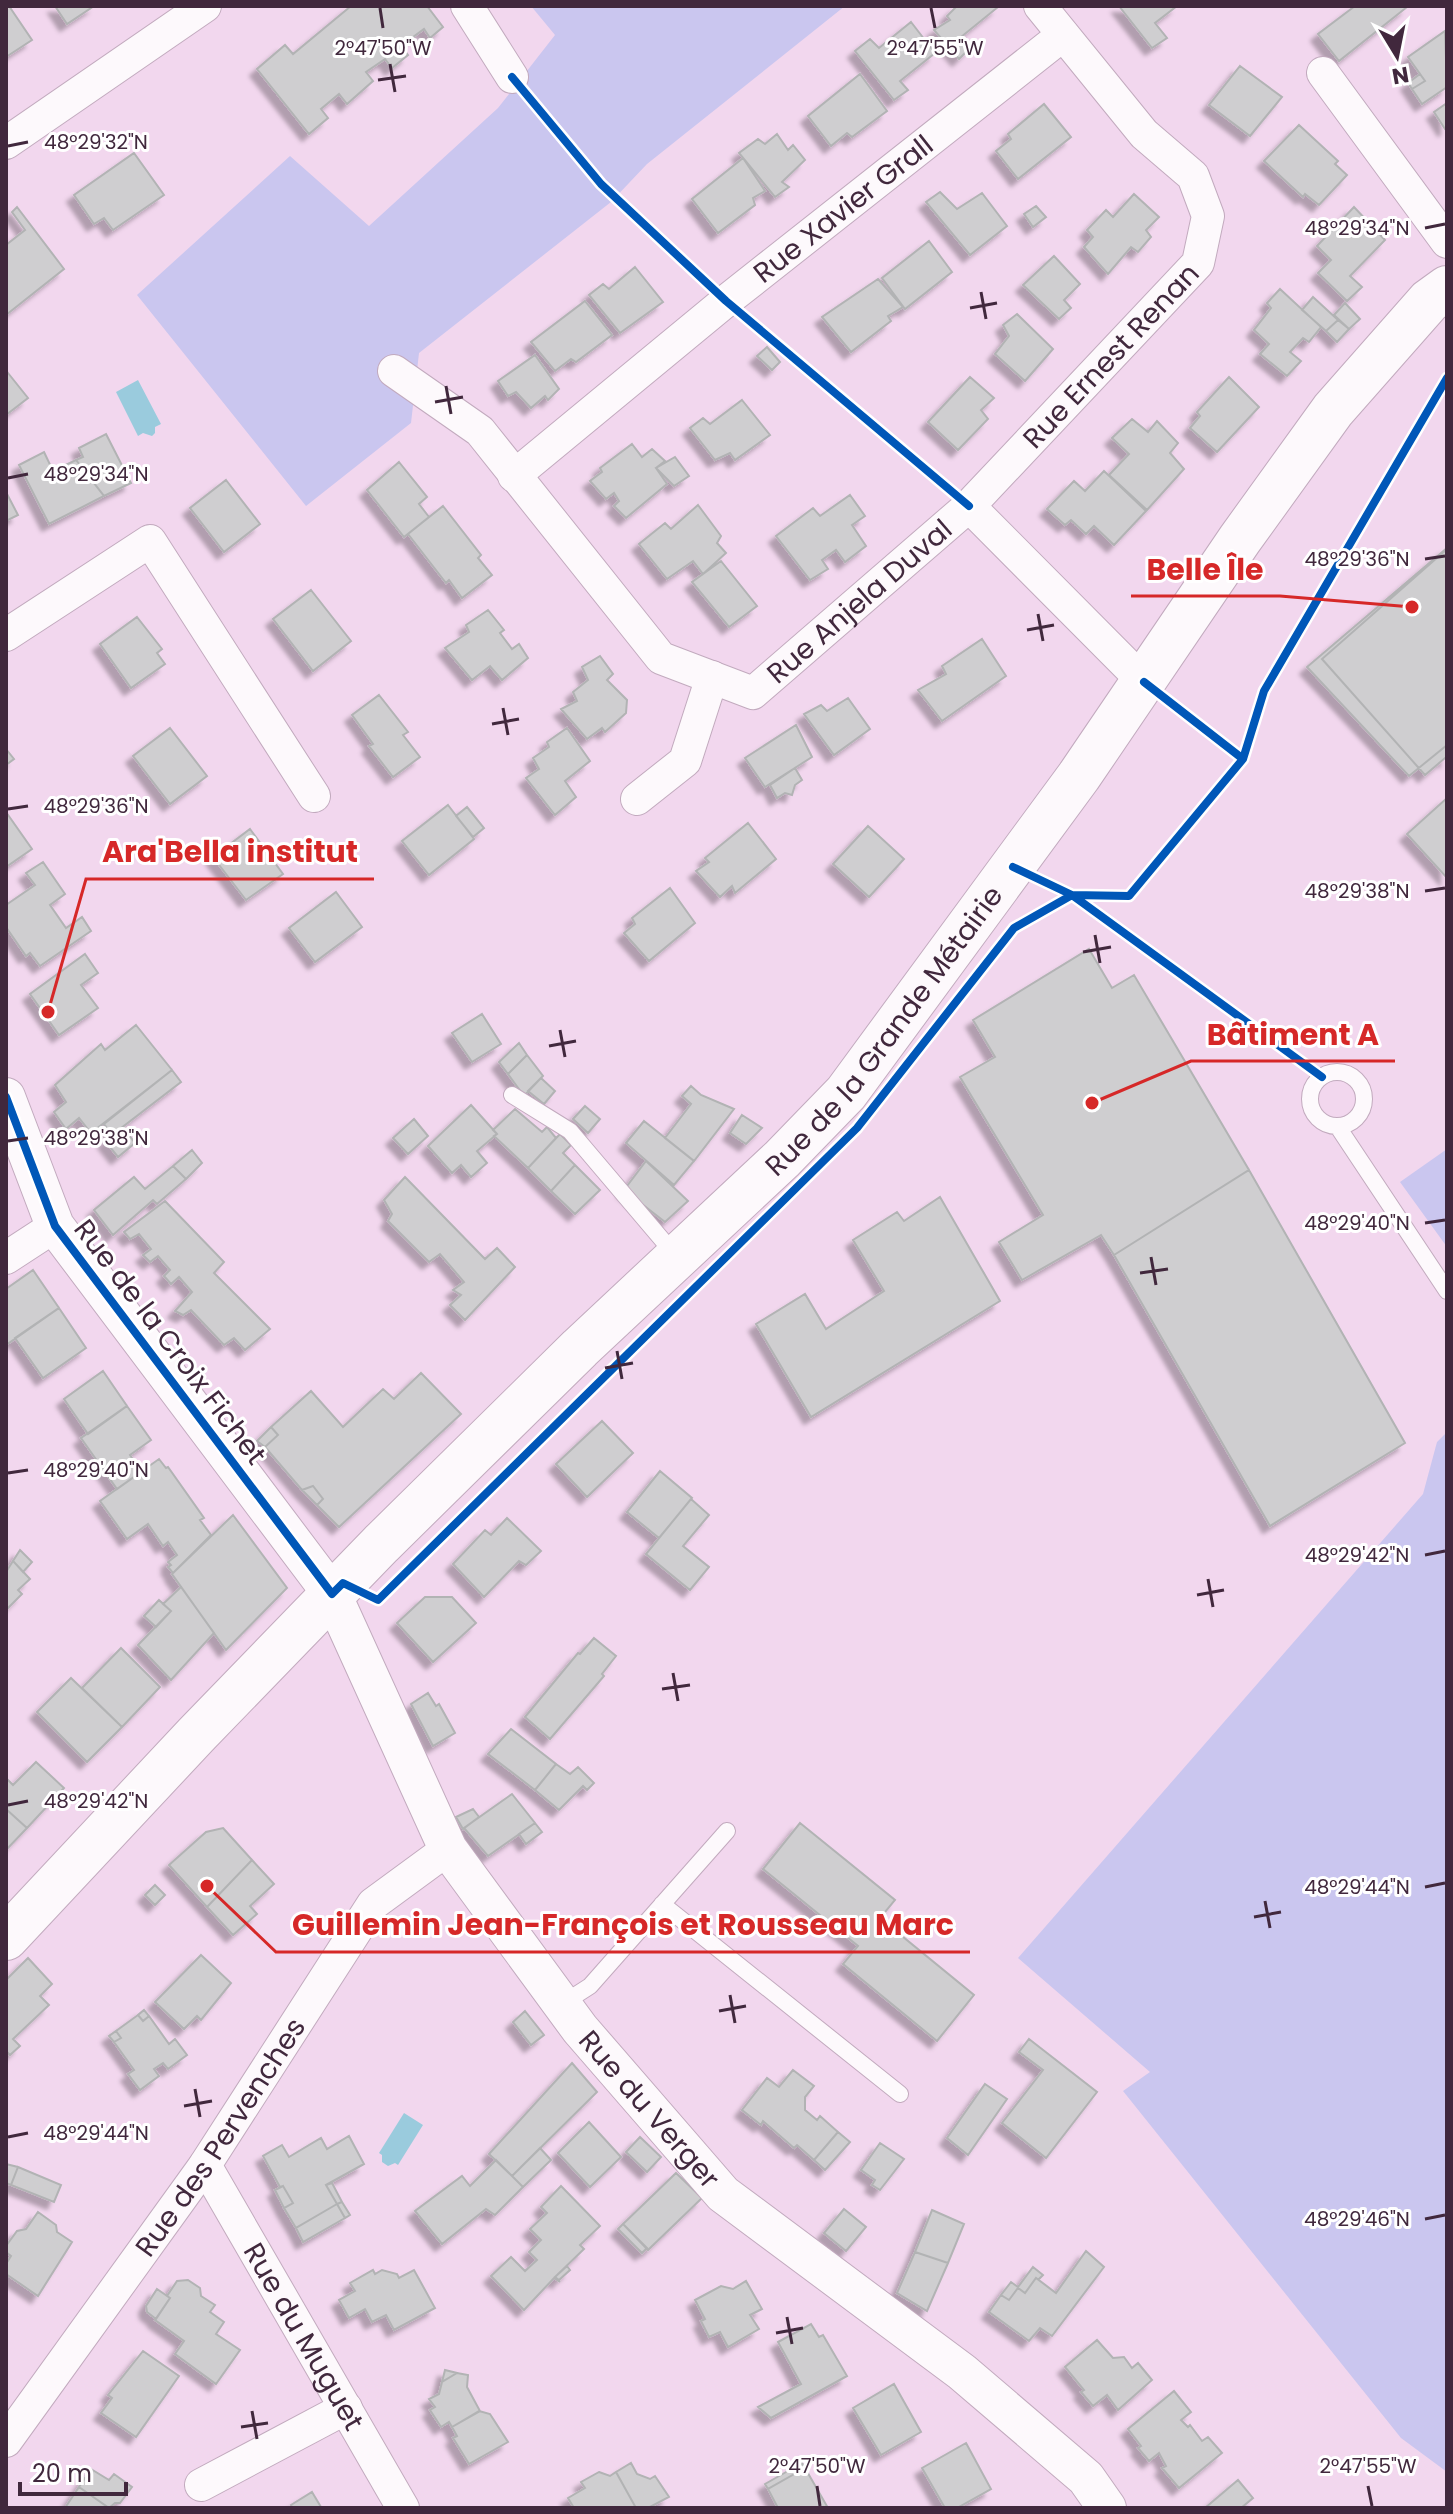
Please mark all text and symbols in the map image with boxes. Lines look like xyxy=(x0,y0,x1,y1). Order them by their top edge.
north arrow xyxy=(1357,16,1437,96)
text: 2°47'50"W xyxy=(335,34,432,62)
text: 2°47'55"W xyxy=(887,34,984,62)
text: N xyxy=(1390,59,1411,92)
street label: Rue Xavier Grall xyxy=(745,125,941,292)
text: 48°29'32"N xyxy=(44,128,148,156)
text: 48°29'34"N xyxy=(1305,214,1409,242)
street label: Rue Ernest Renan xyxy=(1014,254,1208,457)
text: 48°29'34"N xyxy=(44,460,148,488)
street label: Rue Anjela Duval xyxy=(758,510,960,692)
callout: Belle Île xyxy=(1131,542,1280,596)
text: 48°29'36"N xyxy=(1304,545,1410,573)
text: Belle Île xyxy=(1147,548,1263,591)
text: 48°29'36"N xyxy=(43,792,149,820)
callout: Ara'Bella institut xyxy=(86,825,374,879)
text: Ara'Bella institut xyxy=(102,830,358,873)
street label: Rue de la Grande Métairie xyxy=(756,877,1012,1185)
text: 48°29'38"N xyxy=(1305,877,1409,905)
callout: Bâtiment A xyxy=(1191,1007,1395,1061)
text: Bâtiment A xyxy=(1207,1013,1379,1056)
text: 48°29'38"N xyxy=(44,1124,148,1152)
text: 48°29'40"N xyxy=(1304,1209,1410,1237)
street label: Rue de la Croix Fichet xyxy=(65,1211,275,1473)
text: 48°29'40"N xyxy=(43,1456,149,1484)
text: 48°29'42"N xyxy=(1305,1541,1409,1569)
text: 48°29'42"N xyxy=(44,1787,148,1815)
text: 48°29'44"N xyxy=(1304,1873,1410,1901)
callout: Guillemin Jean-François et Rousseau Marc xyxy=(276,1898,970,1952)
text: Guillemin Jean-François et Rousseau Marc xyxy=(292,1903,954,1946)
street label: Rue des Pervenches xyxy=(126,2010,314,2264)
street label: Rue du Verger xyxy=(570,2022,729,2197)
text: 48°29'44"N xyxy=(43,2119,149,2147)
text: 48°29'46"N xyxy=(1304,2205,1410,2233)
street label: Rue du Muguet xyxy=(234,2236,374,2437)
scale bar xyxy=(20,2446,126,2496)
text: 2°47'50"W xyxy=(769,2452,866,2480)
text: 2°47'55"W xyxy=(1320,2452,1417,2480)
text: 20 m xyxy=(32,2457,92,2490)

